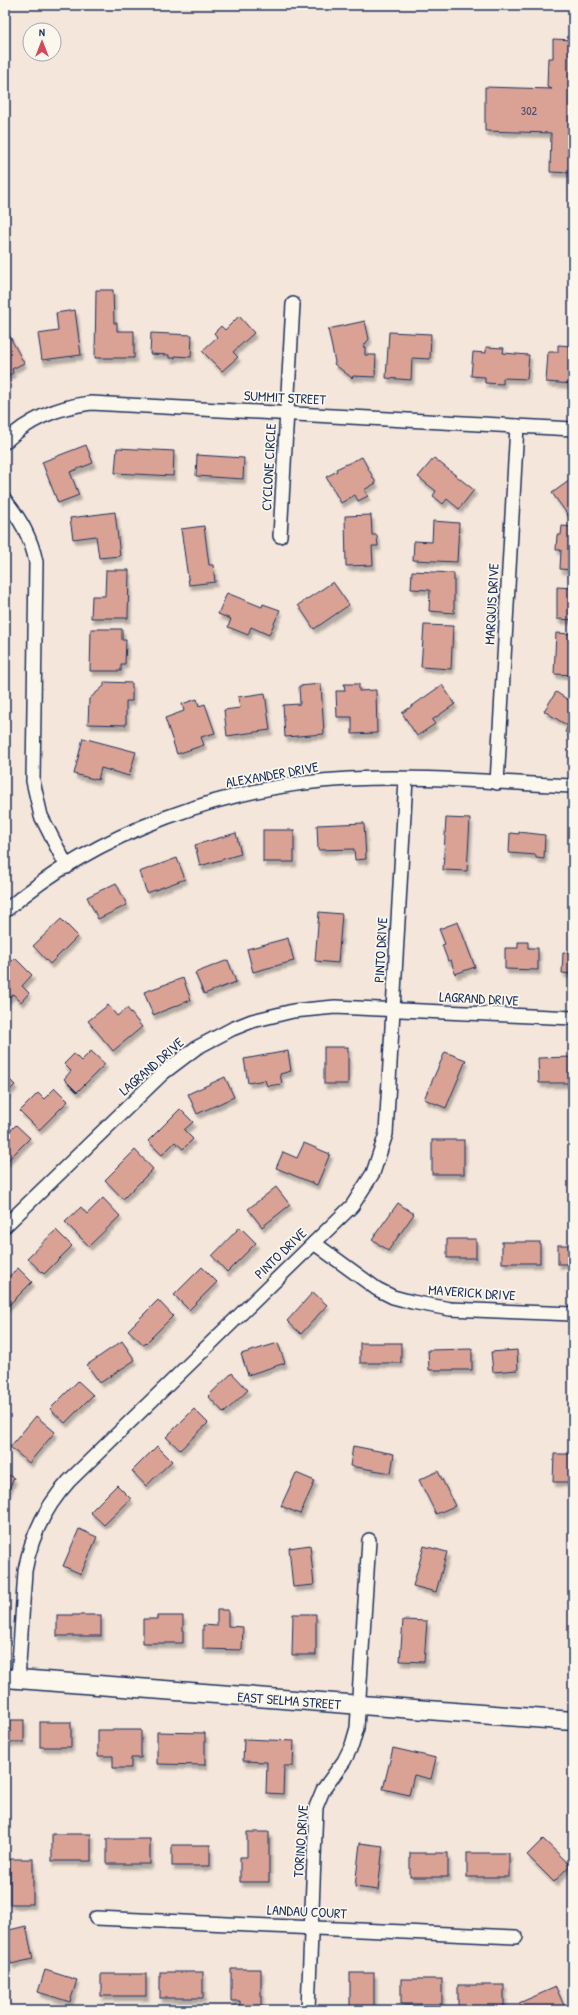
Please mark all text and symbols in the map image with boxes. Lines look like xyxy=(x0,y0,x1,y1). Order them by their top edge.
north arrow xyxy=(22,22,62,62)
text: N xyxy=(39,25,45,39)
house number: 302 xyxy=(521,102,538,119)
street label: SUMMIT STREET xyxy=(243,385,327,409)
street label: CYCLONE CIRCLE xyxy=(256,423,280,511)
street label: MARQUIS DRIVE xyxy=(479,563,503,645)
street label: ALEXANDER DRIVE xyxy=(224,757,320,791)
street label: PINTO DRIVE xyxy=(369,917,391,983)
street label: LAGRAND DRIVE xyxy=(439,986,519,1010)
street label: LAGRAND DRIVE xyxy=(115,1033,187,1099)
street label: PINTO DRIVE xyxy=(250,1223,310,1283)
street label: MAVERICK DRIVE xyxy=(428,1279,516,1305)
street label: EAST SELMA STREET xyxy=(237,1686,342,1713)
street label: TORINO DRIVE xyxy=(288,1804,312,1878)
street label: LANDAU COURT xyxy=(267,1899,348,1923)

